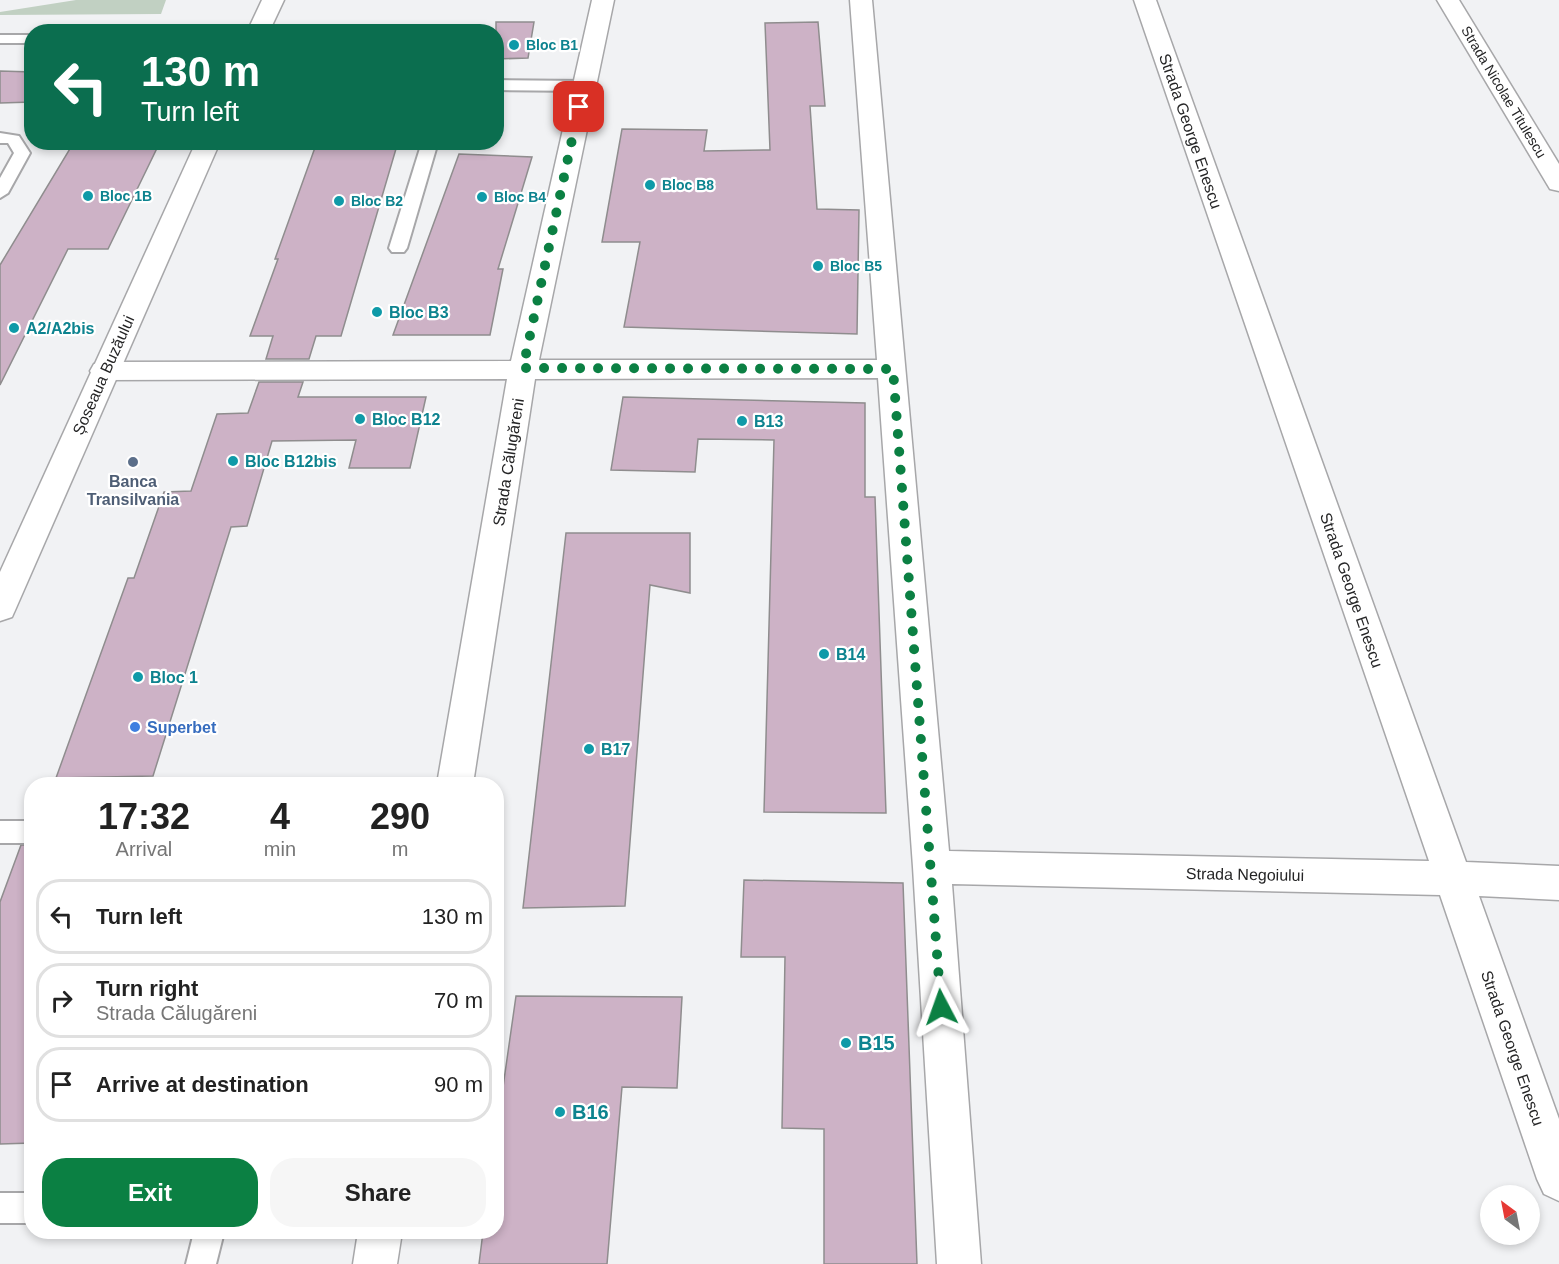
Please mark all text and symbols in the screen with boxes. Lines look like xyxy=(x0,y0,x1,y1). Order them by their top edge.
street label: Strada Nicolae Titulescu xyxy=(1458,23,1550,161)
place label: Bloc B1 xyxy=(526,37,578,53)
marker: Bloc B1 xyxy=(507,38,521,52)
icon: left xyxy=(42,48,120,126)
text: 130 m xyxy=(141,48,260,95)
street label: Strada George Enescu xyxy=(1156,51,1225,211)
pin xyxy=(553,81,604,132)
icon: arrive xyxy=(562,90,595,123)
text: Turn left xyxy=(141,97,239,127)
place label: Bloc B8 xyxy=(662,177,714,193)
marker: Bloc B8 xyxy=(643,178,657,192)
place label: Bloc 1B xyxy=(100,188,152,204)
marker: Bloc 1B xyxy=(81,189,95,203)
place label: Bloc B4 xyxy=(494,189,546,205)
marker: Bloc B4 xyxy=(475,190,489,204)
place label: Bloc B2 xyxy=(351,193,403,209)
marker: Bloc B2 xyxy=(332,194,346,208)
place label: Bloc B5 xyxy=(830,258,882,274)
marker: Bloc B5 xyxy=(811,259,825,273)
place label: Bloc B3 xyxy=(389,304,449,321)
marker: Bloc B3 xyxy=(370,305,384,319)
street label: Șoseaua Buzăului xyxy=(69,313,137,438)
place label: A2/A2bis xyxy=(26,320,95,337)
marker: A2/A2bis xyxy=(7,321,21,335)
street label: Strada Călugăreni xyxy=(490,397,527,527)
place label: Bloc B12 xyxy=(372,411,441,428)
marker: Bloc B12 xyxy=(353,412,367,426)
place label: B13 xyxy=(754,413,783,430)
marker: B13 xyxy=(735,414,749,428)
place label: Bloc B12bis xyxy=(245,453,337,470)
marker: Bloc B12bis xyxy=(226,454,240,468)
marker: Banca Transilvania xyxy=(126,455,140,469)
place label: Banca Transilvania xyxy=(87,473,179,508)
street label: Strada George Enescu xyxy=(1317,510,1386,670)
place label: B14 xyxy=(836,646,865,663)
marker: B14 xyxy=(817,647,831,661)
place label: Bloc 1 xyxy=(150,669,198,686)
marker: Bloc 1 xyxy=(131,670,145,684)
place label: Superbet xyxy=(147,719,217,736)
marker: Superbet xyxy=(128,720,142,734)
place label: B17 xyxy=(601,741,630,758)
marker: B17 xyxy=(582,742,596,756)
text: 17:32 xyxy=(98,796,190,837)
text: 4 xyxy=(270,796,290,837)
text: 290 xyxy=(370,796,430,837)
text: Arrival xyxy=(116,838,172,860)
text: min xyxy=(264,838,296,860)
text: m xyxy=(392,838,408,860)
street label: Strada Negoiului xyxy=(1186,865,1304,884)
icon: left xyxy=(45,900,78,933)
text: Turn left xyxy=(96,904,182,929)
text: 130 m xyxy=(422,904,483,929)
street label: Strada George Enescu xyxy=(1478,968,1547,1128)
position arrow xyxy=(909,975,973,1039)
text: Turn right xyxy=(96,976,198,1001)
icon: right xyxy=(45,984,78,1017)
text: 70 m xyxy=(434,988,483,1013)
text: Strada Călugăreni xyxy=(96,1002,257,1024)
place label: B15 xyxy=(858,1032,895,1054)
marker: B15 xyxy=(839,1036,853,1050)
icon: arrive xyxy=(45,1068,78,1101)
text: Arrive at destination xyxy=(96,1072,309,1097)
text: 90 m xyxy=(434,1072,483,1097)
place label: B16 xyxy=(572,1101,609,1123)
marker: B16 xyxy=(553,1105,567,1119)
button: Exit xyxy=(42,1158,258,1227)
button: Share xyxy=(270,1158,486,1227)
north arrow xyxy=(1480,1185,1540,1245)
map controls xyxy=(1480,1185,1540,1245)

